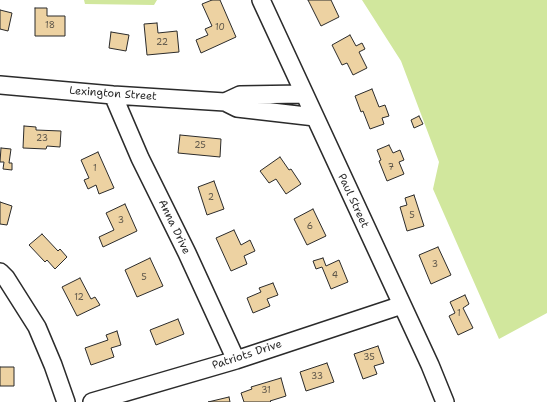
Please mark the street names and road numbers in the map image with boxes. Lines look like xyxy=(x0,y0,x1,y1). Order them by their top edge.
street label: Lexington Street xyxy=(69,84,157,104)
street label: Paul Street xyxy=(335,172,371,230)
street label: Anna Drive xyxy=(155,198,193,256)
street label: Patriots Drive xyxy=(210,338,284,372)

